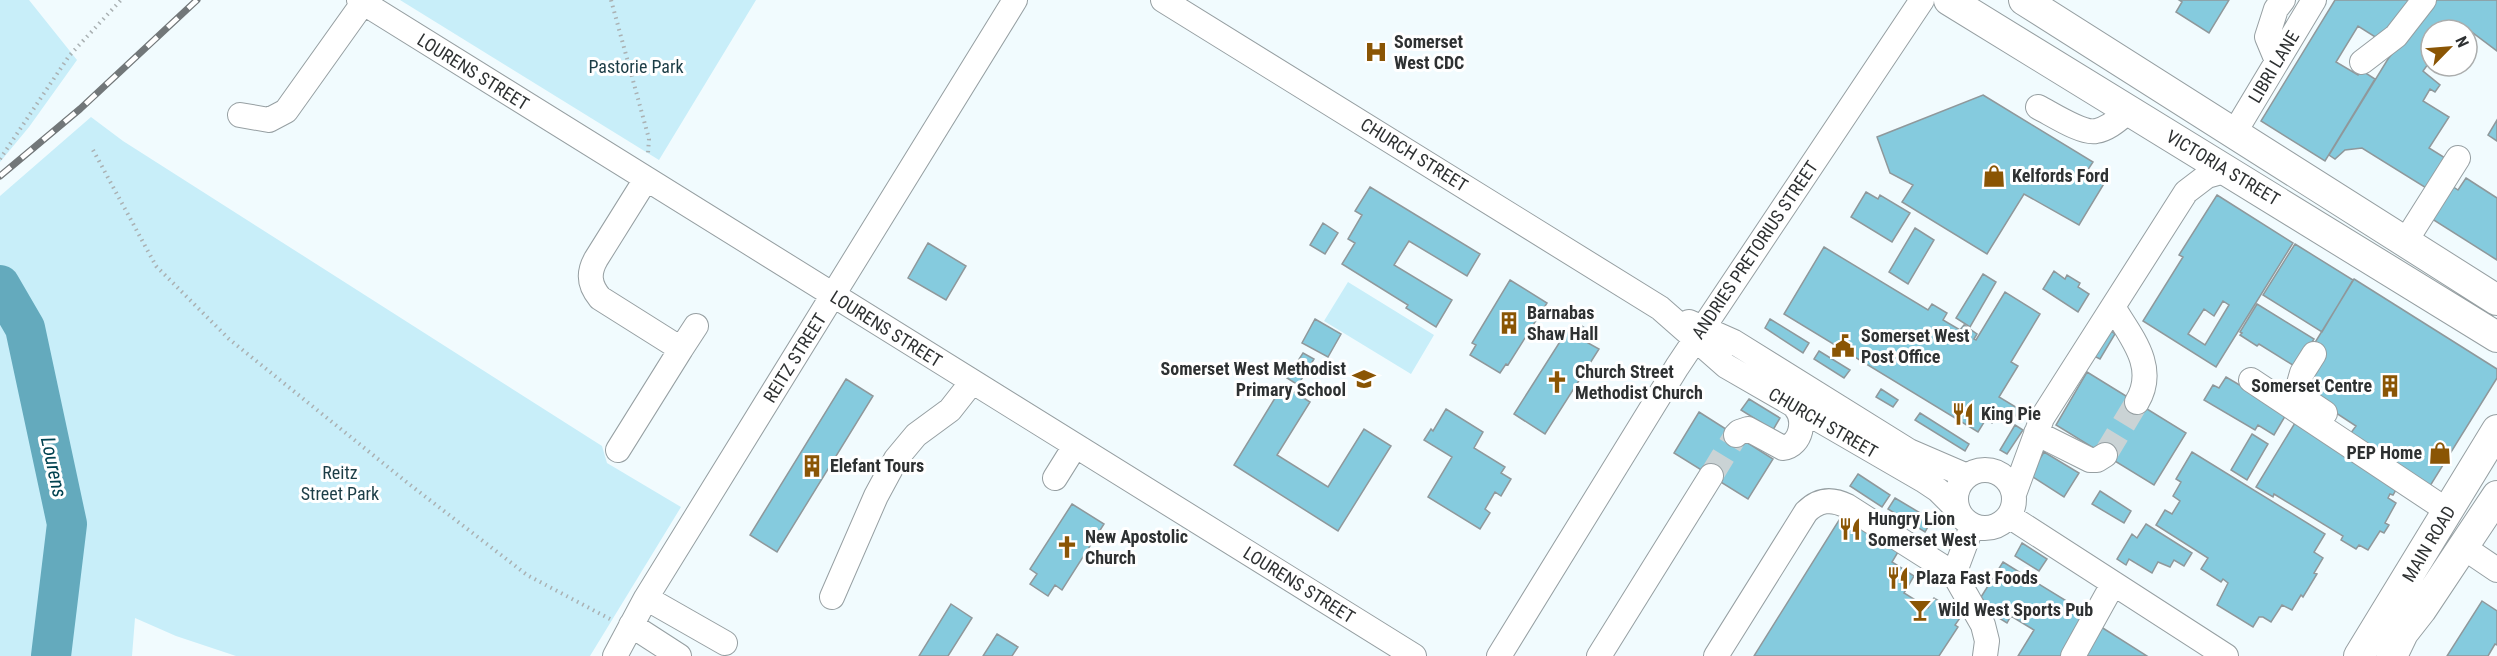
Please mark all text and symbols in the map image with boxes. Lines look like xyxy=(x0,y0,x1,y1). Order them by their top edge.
north arrow xyxy=(2419,18,2479,78)
street label: LIBRI LANE xyxy=(2244,27,2303,107)
street label: LOURENS STREET xyxy=(414,29,533,114)
place label: Somerset West CDC xyxy=(1394,31,1464,73)
text: N xyxy=(2451,33,2473,50)
hospital icon: Somerset West CDC xyxy=(1363,39,1389,65)
park label: Pastorie Park xyxy=(588,56,684,77)
street label: CHURCH STREET xyxy=(1357,113,1472,196)
street label: VICTORIA STREET xyxy=(2163,125,2284,210)
street label: ANDRIES PRETORIUS STREET xyxy=(1687,157,1822,343)
shop icon: Kelfords Ford xyxy=(1981,163,2007,189)
place label: Kelfords Ford xyxy=(2012,165,2109,186)
street label: LOURENS STREET xyxy=(827,286,946,371)
place label: Barnabas Shaw Hall xyxy=(1527,302,1598,344)
street label: REITZ STREET xyxy=(759,309,830,406)
building icon: Barnabas Shaw Hall xyxy=(1496,310,1522,336)
place label: Somerset West Post Office xyxy=(1861,325,1970,367)
public building icon: Somerset West Post Office xyxy=(1830,333,1856,359)
place label: Somerset West Methodist Primary School xyxy=(1161,358,1346,400)
place label: Church Street Methodist Church xyxy=(1575,361,1703,403)
school or university icon: Somerset West Methodist Primary School xyxy=(1351,366,1377,392)
church icon: Church Street Methodist Church xyxy=(1544,369,1570,395)
building icon: Somerset Centre xyxy=(2377,373,2403,399)
place label: Somerset Centre xyxy=(2251,375,2372,396)
street label: CHURCH STREET xyxy=(1765,383,1881,462)
restaurant icon: King Pie xyxy=(1950,401,1976,427)
place label: King Pie xyxy=(1981,403,2041,424)
water label: Lourens xyxy=(36,434,72,500)
shop icon: PEP Home xyxy=(2427,440,2453,466)
place label: PEP Home xyxy=(2347,442,2422,463)
building icon: Elefant Tours xyxy=(799,453,825,479)
place label: Elefant Tours xyxy=(830,455,924,476)
park label: Reitz Street Park xyxy=(301,462,379,504)
street label: MAIN ROAD xyxy=(2398,502,2459,585)
place label: Hungry Lion Somerset West xyxy=(1868,508,1977,550)
restaurant icon: Hungry Lion Somerset West xyxy=(1837,516,1863,542)
place label: New Apostolic Church xyxy=(1085,526,1188,568)
church icon: New Apostolic Church xyxy=(1054,534,1080,560)
street label: LOURENS STREET xyxy=(1240,542,1359,627)
restaurant icon: Plaza Fast Foods xyxy=(1885,565,1911,591)
place label: Plaza Fast Foods xyxy=(1916,567,2038,588)
bar icon: Wild West Sports Pub xyxy=(1907,597,1933,623)
place label: Wild West Sports Pub xyxy=(1938,599,2093,620)

